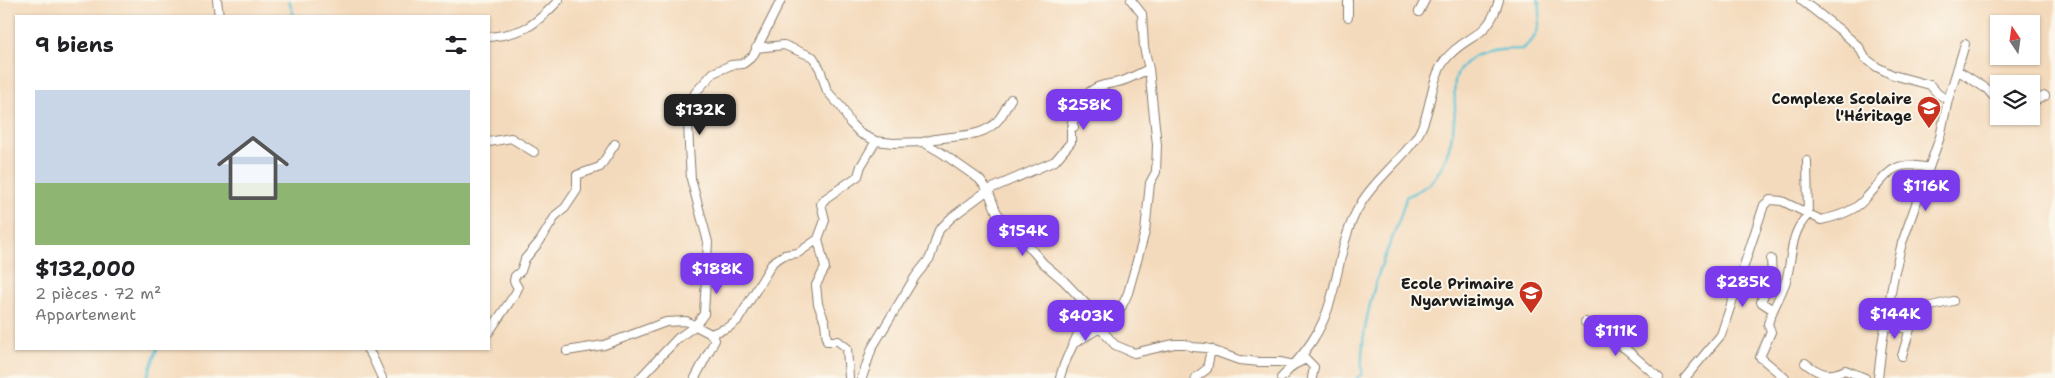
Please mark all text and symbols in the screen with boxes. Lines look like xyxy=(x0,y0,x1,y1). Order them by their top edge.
north arrow xyxy=(1990,15,2040,65)
map controls xyxy=(1990,15,2040,125)
text: 9 biens xyxy=(35,31,114,59)
icon: filters xyxy=(442,31,470,59)
button: layers xyxy=(1990,75,2040,125)
pin: $258K xyxy=(1049,88,1119,131)
place label: Complexe Scolaire l'Héritage xyxy=(1771,89,1912,126)
pin: $132K xyxy=(665,94,735,136)
text: $258K xyxy=(1057,94,1111,115)
school or university icon: Complexe Scolaire l'Héritage xyxy=(1916,95,1942,129)
text: $132K xyxy=(675,99,725,120)
icon: home xyxy=(208,123,298,213)
pin: $116K xyxy=(1891,170,1961,212)
text: $116K xyxy=(1903,175,1949,196)
pin: $154K xyxy=(988,214,1058,257)
text: $154K xyxy=(998,220,1048,241)
pin: $188K xyxy=(682,252,752,295)
text: $132,000 xyxy=(35,255,136,283)
text: $188K xyxy=(691,258,743,279)
pin: $285K xyxy=(1708,266,1778,308)
text: $285K xyxy=(1716,271,1770,292)
place label: Ecole Primaire Nyarwizimya xyxy=(1401,274,1515,311)
school or university icon: Ecole Primaire Nyarwizimya xyxy=(1518,280,1544,314)
text: 2 pièces · 72 m² xyxy=(35,283,161,304)
pin: $144K xyxy=(1860,298,1930,340)
pin: $403K xyxy=(1051,300,1121,342)
text: $144K xyxy=(1870,303,1920,324)
text: Appartement xyxy=(35,304,136,325)
text: $403K xyxy=(1059,305,1113,326)
pin: $111K xyxy=(1581,314,1651,357)
text: $111K xyxy=(1595,320,1637,341)

